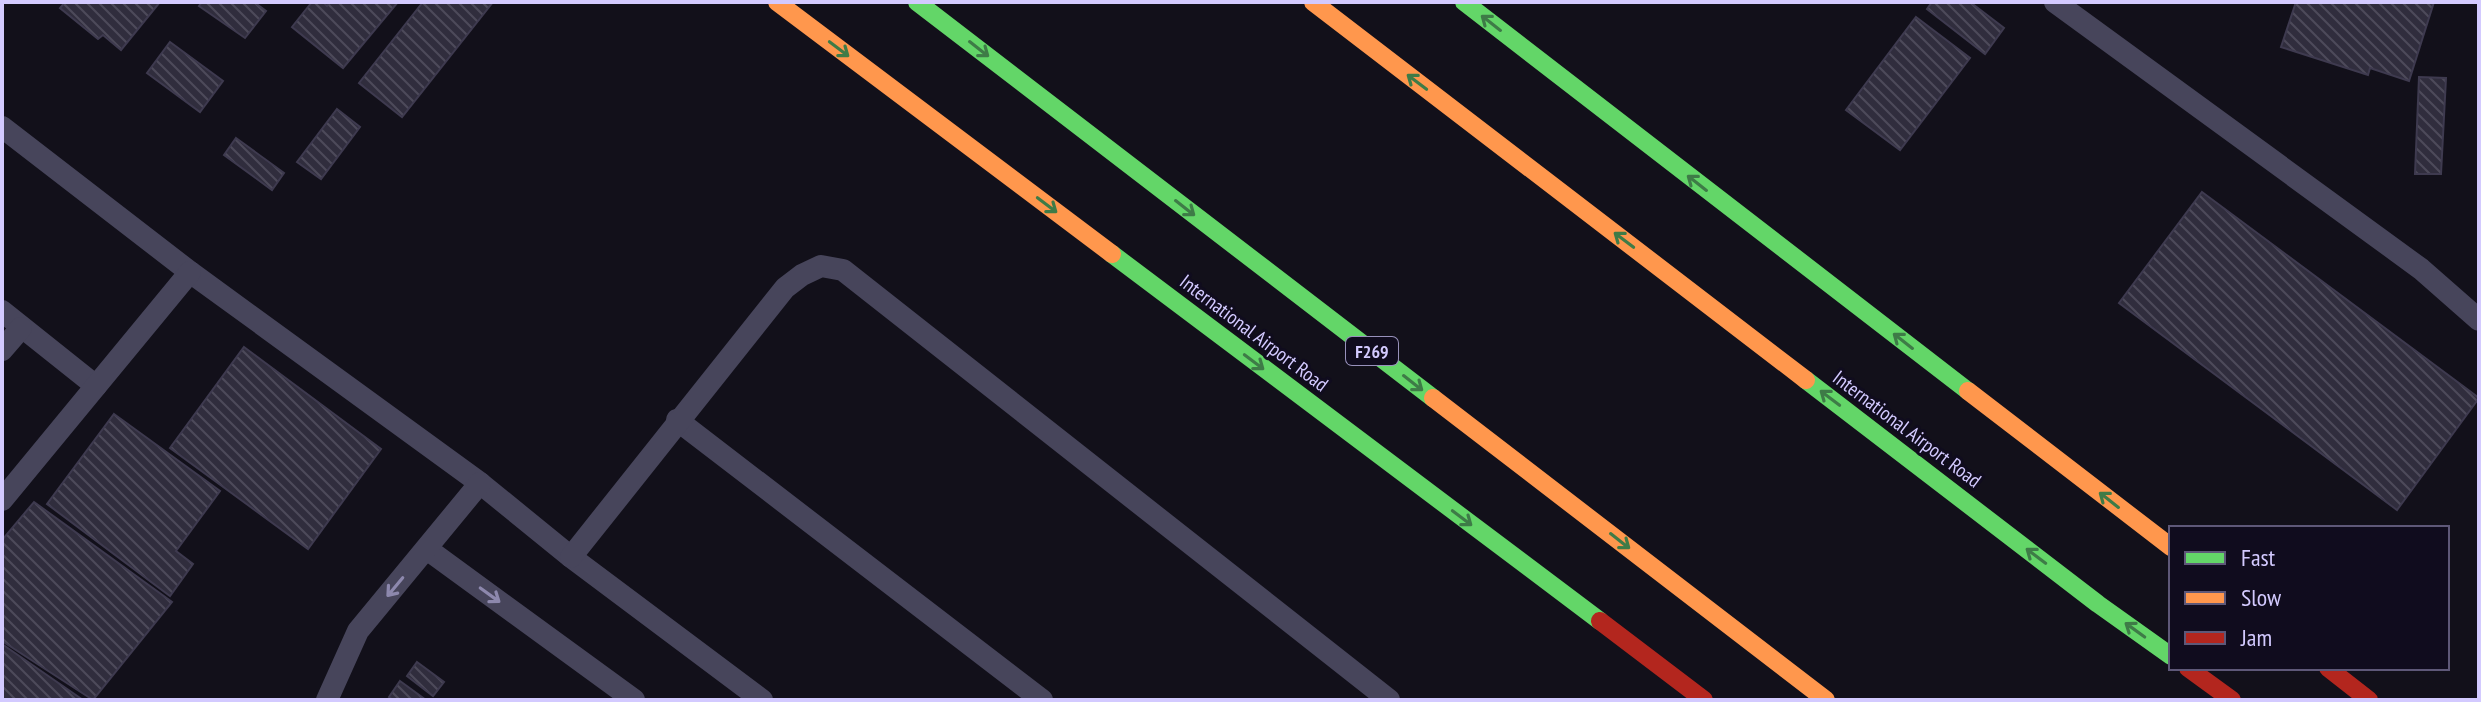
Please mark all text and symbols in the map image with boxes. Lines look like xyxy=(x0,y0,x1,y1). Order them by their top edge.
one-way arrow xyxy=(1481,15,1502,32)
one-way arrow xyxy=(828,40,849,57)
one-way arrow xyxy=(968,41,989,58)
one-way arrow xyxy=(1407,73,1428,90)
one-way arrow xyxy=(1687,175,1708,192)
one-way arrow xyxy=(1035,197,1057,214)
one-way arrow xyxy=(1174,199,1195,216)
one-way arrow xyxy=(1613,231,1635,248)
street label: International Airport Road xyxy=(1175,269,1333,397)
one-way arrow xyxy=(1893,333,1914,350)
road number: F269 xyxy=(1346,337,1398,365)
one-way arrow xyxy=(1243,353,1265,370)
street label: International Airport Road xyxy=(1828,365,1986,493)
one-way arrow xyxy=(1402,375,1424,392)
one-way arrow xyxy=(1820,389,1841,406)
one-way arrow xyxy=(2099,491,2120,508)
one-way arrow xyxy=(1451,509,1472,526)
legend xyxy=(2169,526,2449,670)
one-way arrow xyxy=(1609,533,1630,550)
text: Fast xyxy=(2241,542,2276,573)
one-way arrow xyxy=(2026,548,2047,565)
one-way arrow xyxy=(386,576,404,596)
text: Slow xyxy=(2241,582,2282,613)
one-way arrow xyxy=(479,586,500,603)
one-way arrow xyxy=(2124,622,2146,638)
text: Jam xyxy=(2240,622,2272,653)

